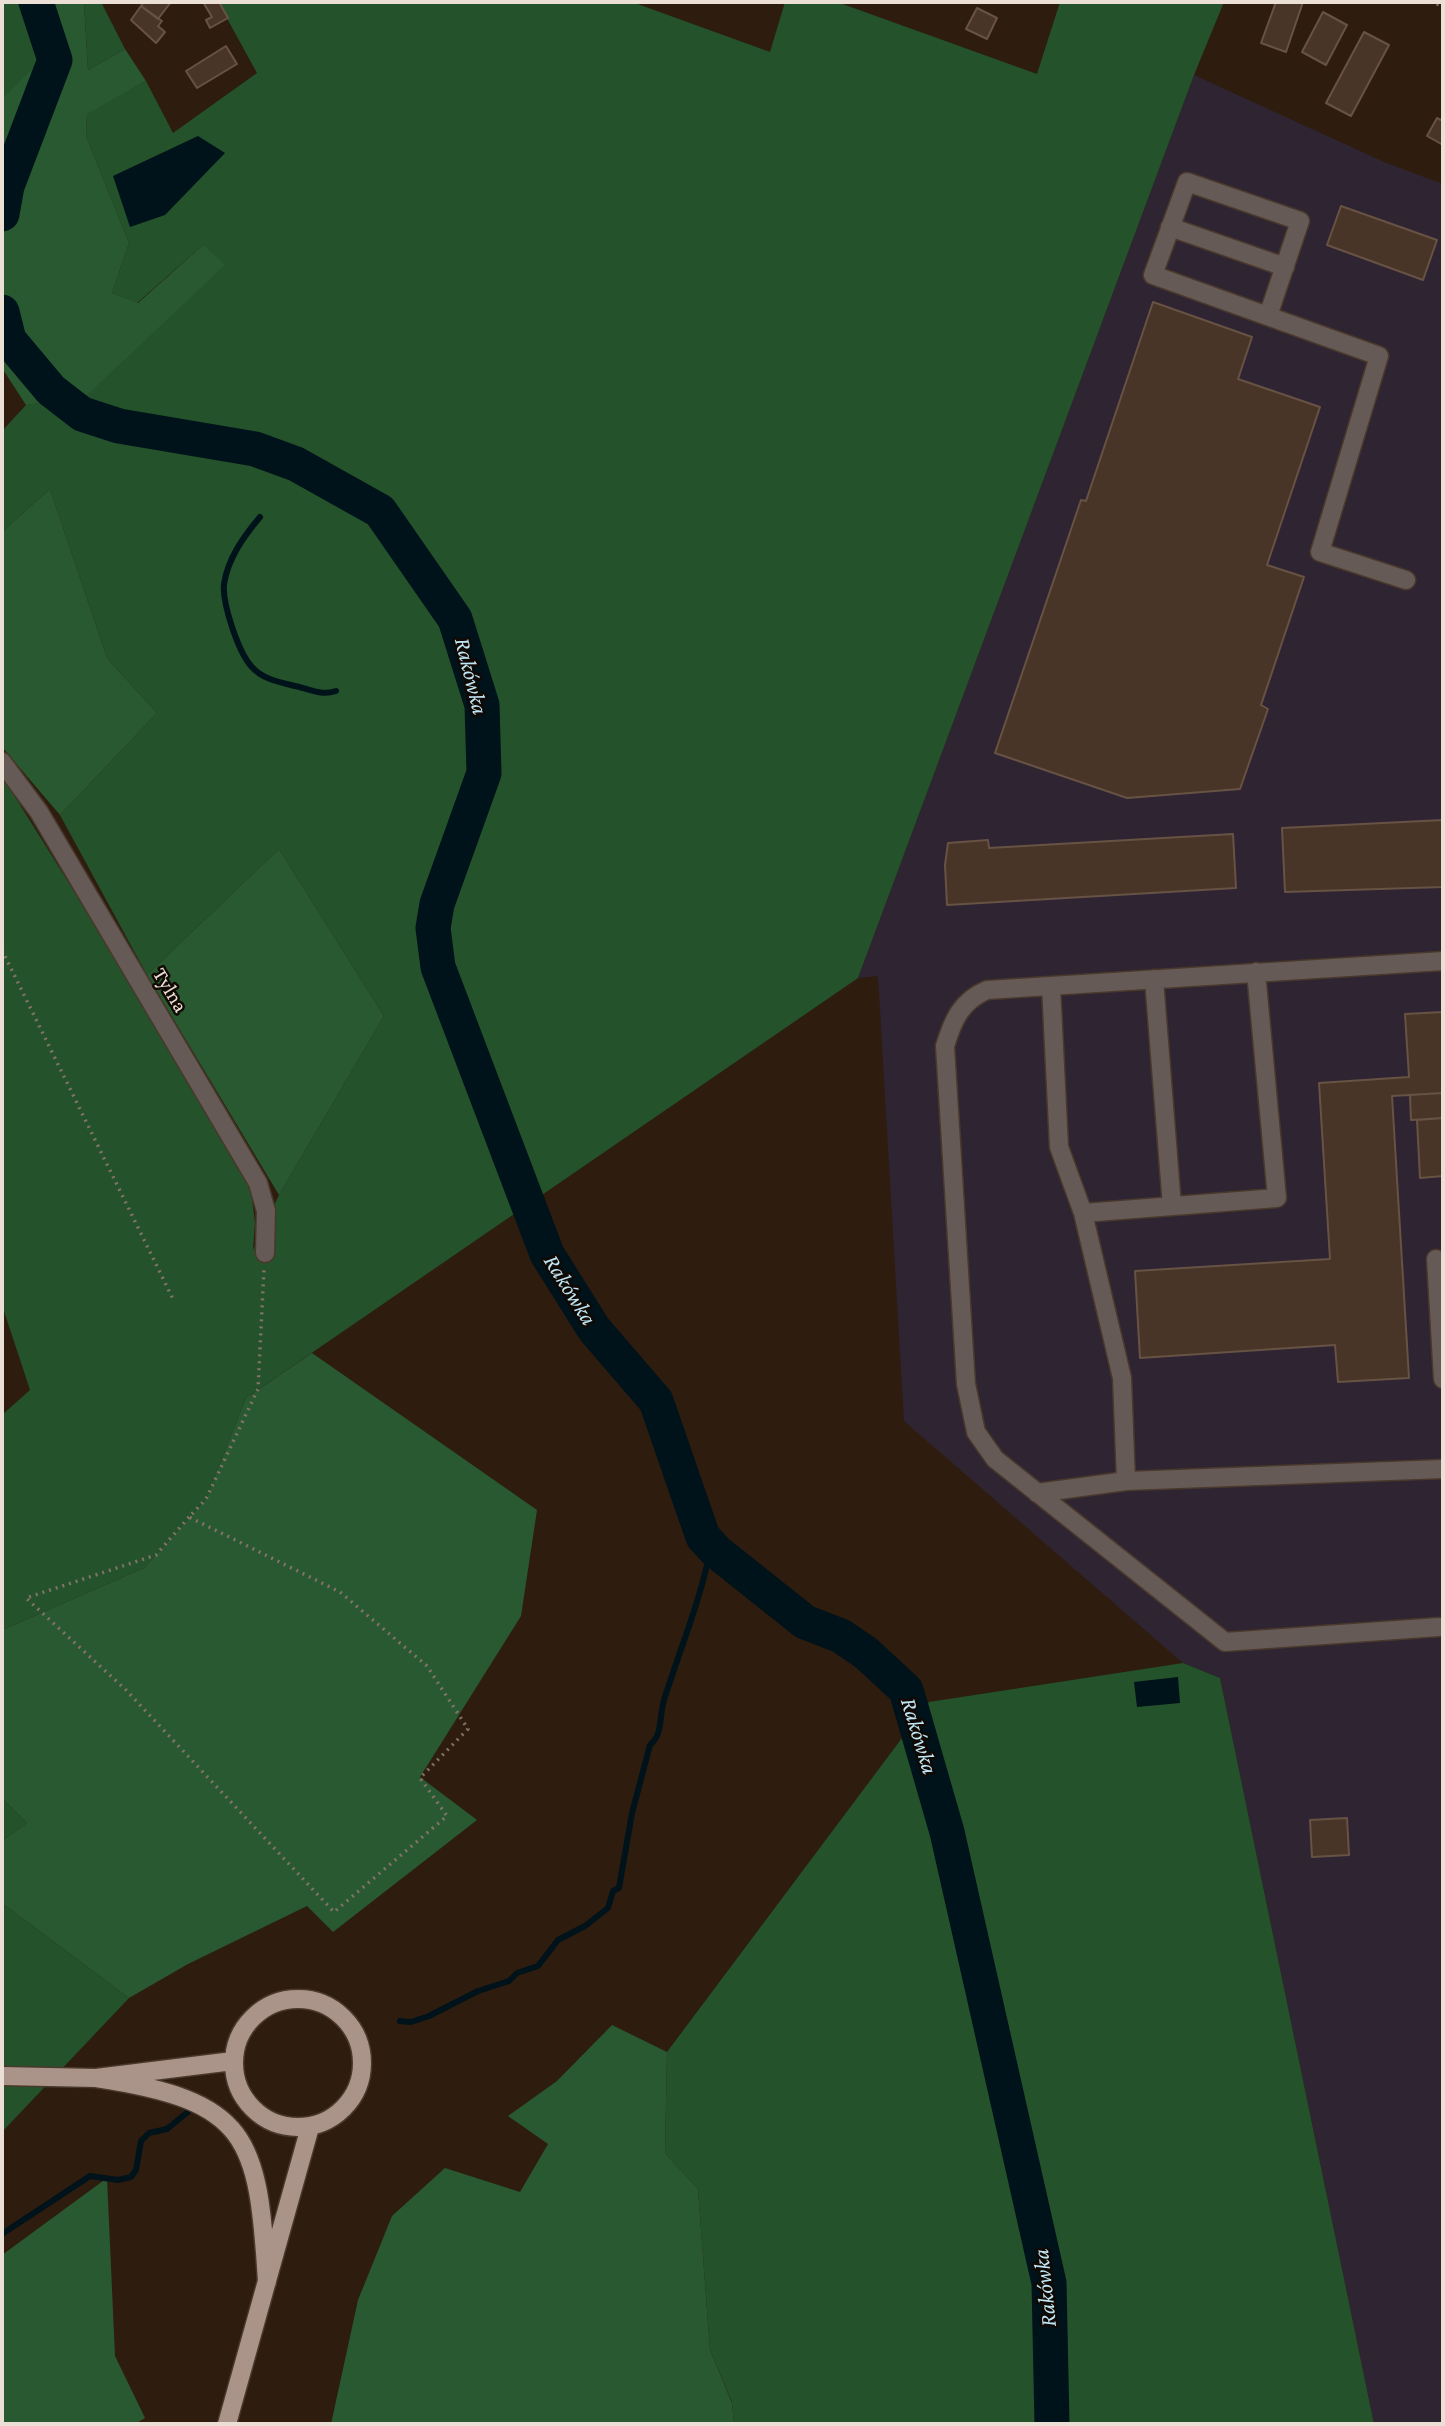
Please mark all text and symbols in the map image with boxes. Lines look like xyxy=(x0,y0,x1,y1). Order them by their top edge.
water label: Rakówka xyxy=(448,635,494,717)
street label: Tylna xyxy=(147,963,193,1017)
water label: Rakówka xyxy=(538,1249,602,1331)
water label: Rakówka xyxy=(894,1694,944,1778)
water label: Rakówka xyxy=(1027,2248,1063,2328)

